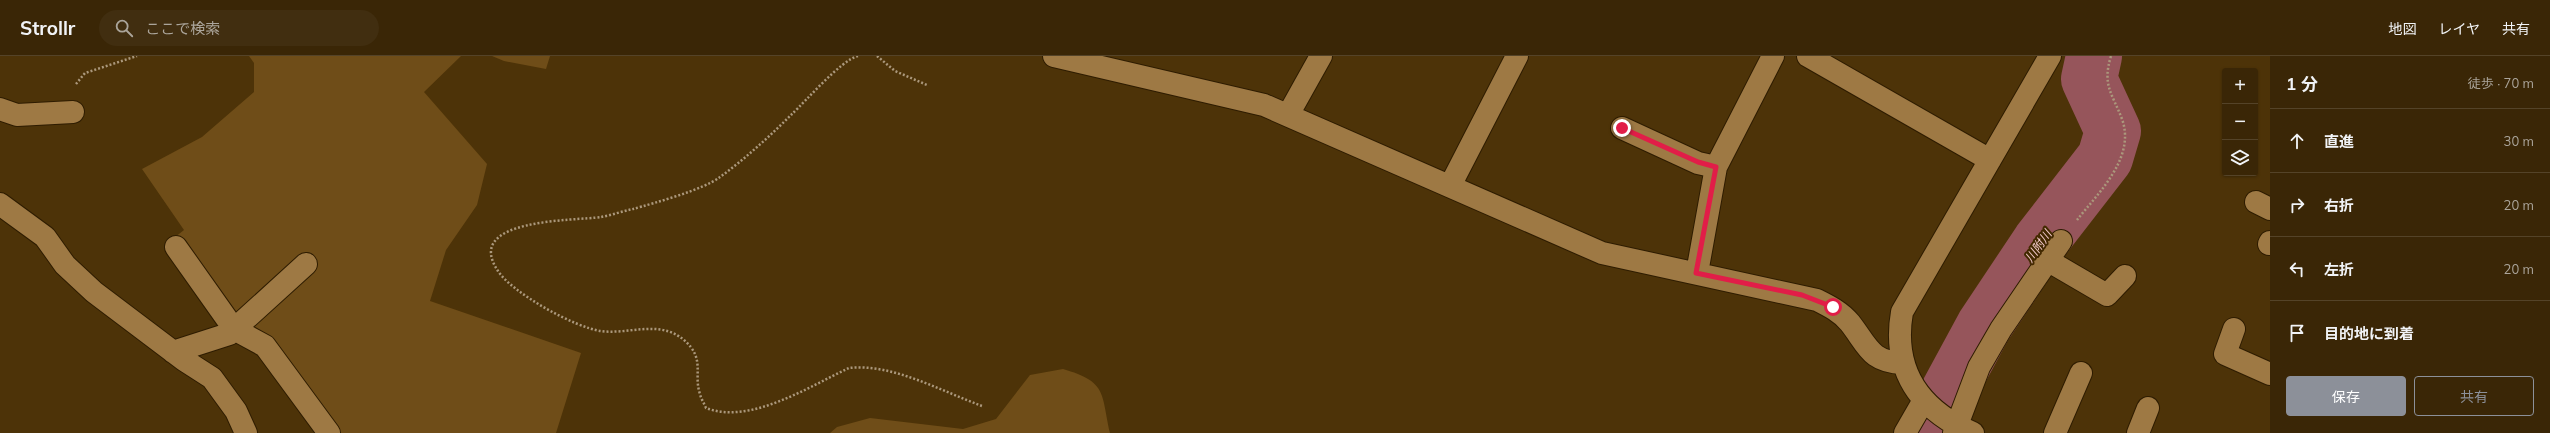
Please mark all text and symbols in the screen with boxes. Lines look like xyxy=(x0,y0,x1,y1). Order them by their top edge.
search box xyxy=(99,10,379,46)
text: Strollr xyxy=(20,16,75,40)
icon: search xyxy=(113,17,135,39)
text: ここで検索 xyxy=(145,19,220,38)
text: 地図 xyxy=(2388,20,2416,38)
text: レイヤ xyxy=(2438,20,2480,38)
text: 共有 xyxy=(2502,20,2530,38)
map controls xyxy=(2222,68,2258,176)
button: + xyxy=(2222,68,2258,104)
text: 1 分 xyxy=(2286,73,2318,94)
text: 徒歩 · 70 m xyxy=(2468,75,2534,91)
button: − xyxy=(2222,104,2258,140)
route end xyxy=(1613,119,1631,137)
icon: ahead xyxy=(2286,130,2308,152)
text: 直進 xyxy=(2324,132,2354,151)
text: 30 m xyxy=(2504,133,2534,149)
button: layers xyxy=(2222,140,2258,176)
icon: right xyxy=(2286,194,2308,216)
text: 右折 xyxy=(2324,196,2354,215)
text: 20 m xyxy=(2504,197,2534,213)
water label: 川附川 xyxy=(2022,225,2056,265)
icon: left xyxy=(2286,258,2308,280)
text: 左折 xyxy=(2324,260,2354,279)
text: 20 m xyxy=(2504,261,2534,277)
route start xyxy=(1824,298,1842,316)
icon: arrive xyxy=(2286,322,2308,344)
text: 目的地に到着 xyxy=(2324,324,2414,343)
button: 保存 xyxy=(2286,376,2406,416)
button: 共有 xyxy=(2414,376,2534,416)

